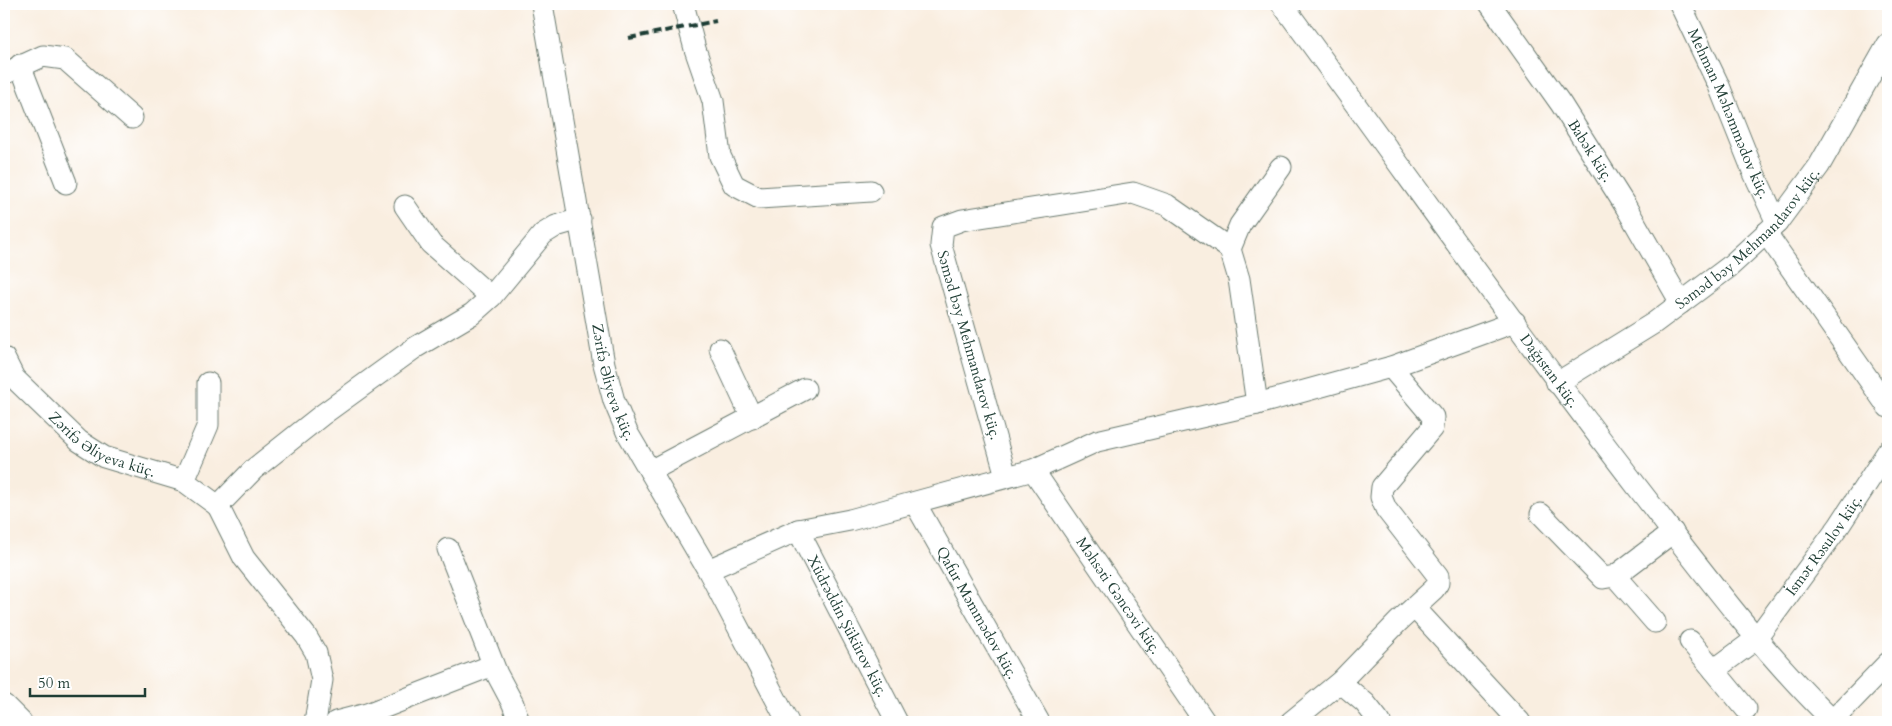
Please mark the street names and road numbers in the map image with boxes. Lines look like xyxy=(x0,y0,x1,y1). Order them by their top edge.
street label: Mehman Məhəmmədov küç. xyxy=(1683,25,1774,202)
street label: Babək küç. xyxy=(1563,116,1618,186)
street label: Səməd bəy Mehmandarov küç. xyxy=(1671,164,1824,314)
street label: Səməd bəy Mehmandarov küç. xyxy=(932,248,1006,442)
street label: Zərifə Əliyeva küç. xyxy=(587,322,640,444)
street label: Dağıstan küç. xyxy=(1516,330,1584,412)
street label: Zərifə Əliyeva küç. xyxy=(44,407,158,482)
street label: İsmət Rəsulov küç. xyxy=(1781,491,1867,600)
street label: Məhsəti Gəncəvi küç. xyxy=(1072,533,1166,658)
street label: Qafur Məmmədov küç. xyxy=(932,543,1023,683)
street label: Xüdrəddin Şükürov küç. xyxy=(803,552,892,700)

